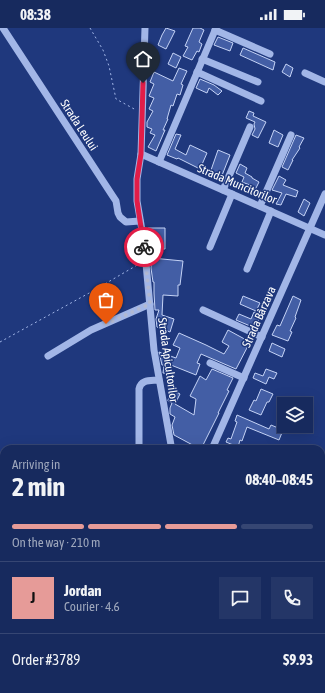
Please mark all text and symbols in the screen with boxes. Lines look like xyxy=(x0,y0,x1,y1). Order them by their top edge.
text: 08:38 xyxy=(20,6,51,23)
pin xyxy=(126,42,160,83)
icon: home xyxy=(132,48,154,70)
street label: Strada Leului xyxy=(57,97,101,153)
street label: Strada Muncitorilor xyxy=(195,161,279,207)
courier xyxy=(124,227,164,267)
icon: bike xyxy=(133,236,155,258)
pin xyxy=(89,283,123,324)
street label: Strada Bârzava xyxy=(239,284,279,350)
icon: bag xyxy=(95,289,117,311)
street label: Strada Apicultorilor xyxy=(155,317,181,404)
map controls xyxy=(277,397,313,433)
button: layers xyxy=(277,397,313,433)
text: Arriving in xyxy=(12,457,60,472)
text: 08:40–08:45 xyxy=(245,471,313,488)
text: 2 min xyxy=(12,472,65,502)
text: On the way · 210 m xyxy=(12,535,100,550)
button: chat xyxy=(219,577,261,619)
button: phone xyxy=(271,577,313,619)
text: Jordan xyxy=(64,582,102,599)
text: J xyxy=(31,589,35,606)
text: Courier · 4.6 xyxy=(64,599,120,614)
text: Order #3789 xyxy=(12,651,80,668)
text: $9.93 xyxy=(283,651,313,668)

